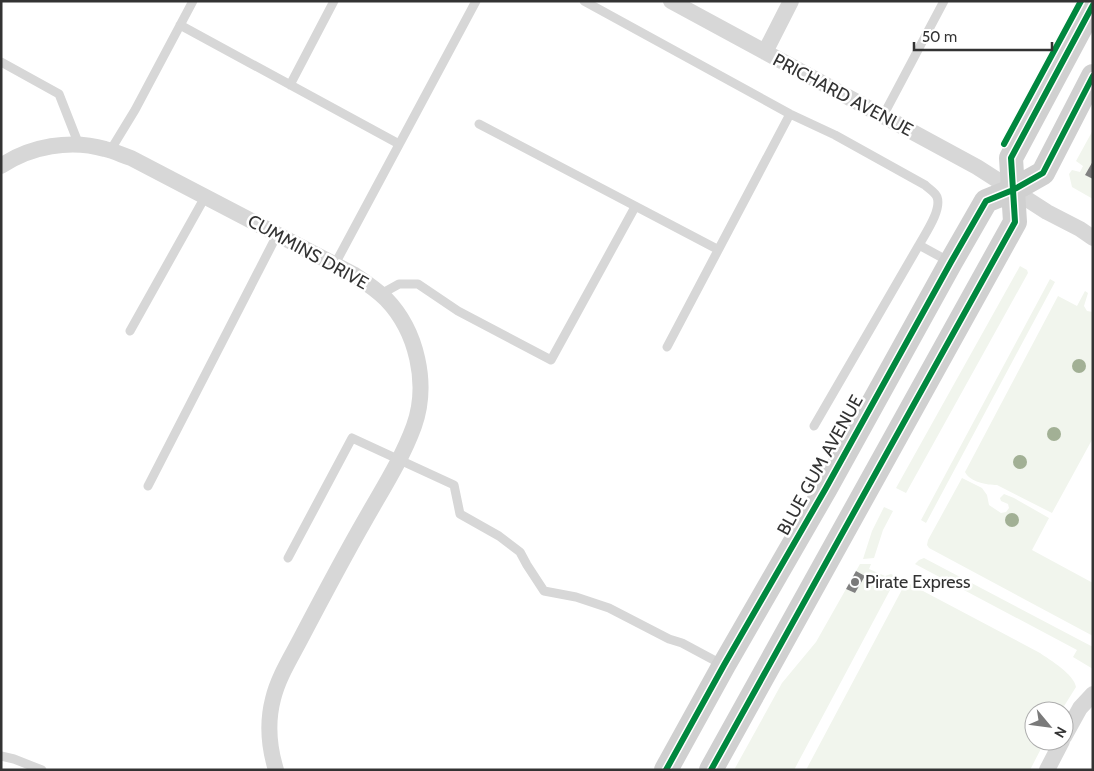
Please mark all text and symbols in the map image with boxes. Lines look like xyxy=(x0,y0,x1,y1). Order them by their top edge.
scale bar xyxy=(914,20,1052,52)
text: 50 m xyxy=(922,28,957,46)
street label: PRICHARD AVENUE xyxy=(769,49,917,141)
street label: CUMMINS DRIVE xyxy=(244,210,372,294)
street label: BLUE GUM AVENUE xyxy=(772,391,868,539)
place label: Pirate Express xyxy=(865,571,970,593)
marker: Pirate Express xyxy=(849,576,861,588)
north arrow xyxy=(1024,701,1074,751)
text: N xyxy=(1050,724,1071,741)

